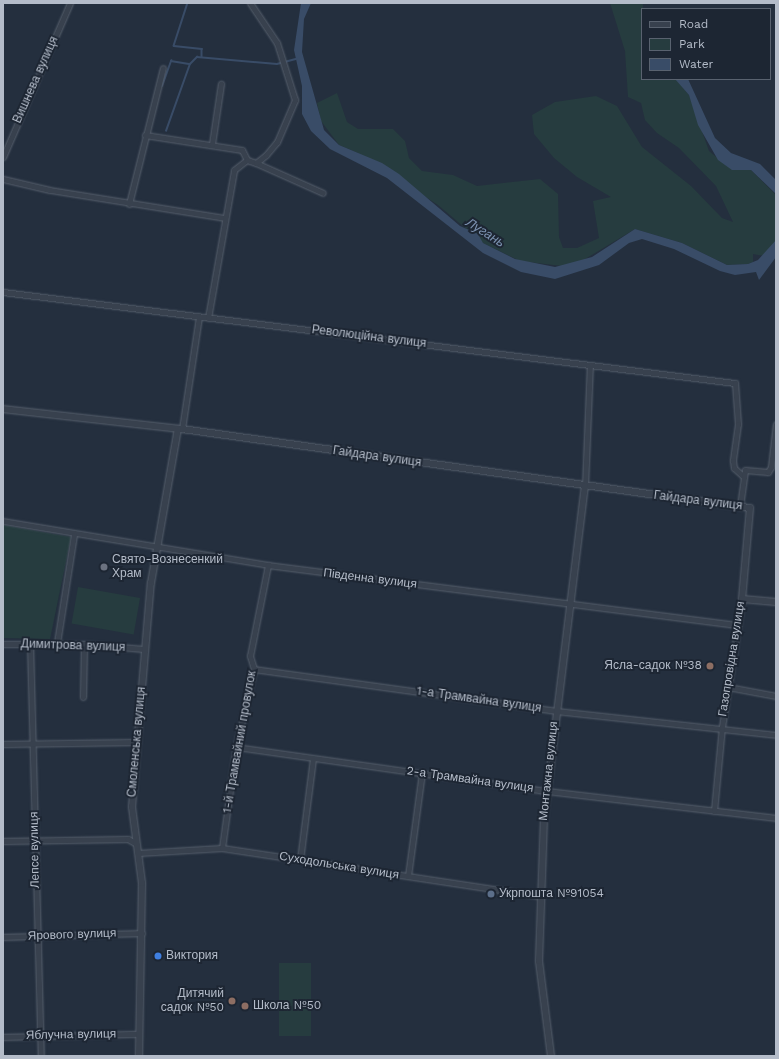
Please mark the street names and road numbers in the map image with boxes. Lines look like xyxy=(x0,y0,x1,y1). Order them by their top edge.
street label: Вишнева вулиця xyxy=(10,34,62,126)
street label: Революційна вулиця xyxy=(311,323,427,351)
street label: Гайдара вулиця xyxy=(332,444,422,470)
street label: Гайдара вулиця xyxy=(653,488,743,514)
street label: Південна вулиця xyxy=(322,566,418,592)
street label: Газопровідна вулиця xyxy=(716,600,748,718)
street label: Димитрова вулиця xyxy=(21,637,125,655)
street label: 1-й Трамвайний провулок xyxy=(220,670,260,814)
street label: 1-а Трамвайна вулиця xyxy=(416,684,542,716)
street label: Смоленська вулиця xyxy=(125,686,149,798)
street label: Монтажна вулиця xyxy=(537,721,561,821)
street label: 2-а Трамвайна вулиця xyxy=(406,764,534,796)
street label: Лепсе вулиця xyxy=(27,812,43,888)
street label: Суходольська вулиця xyxy=(278,849,400,883)
street label: Ярового вулиця xyxy=(27,926,117,944)
street label: Яблучна вулиця xyxy=(26,1027,116,1043)

